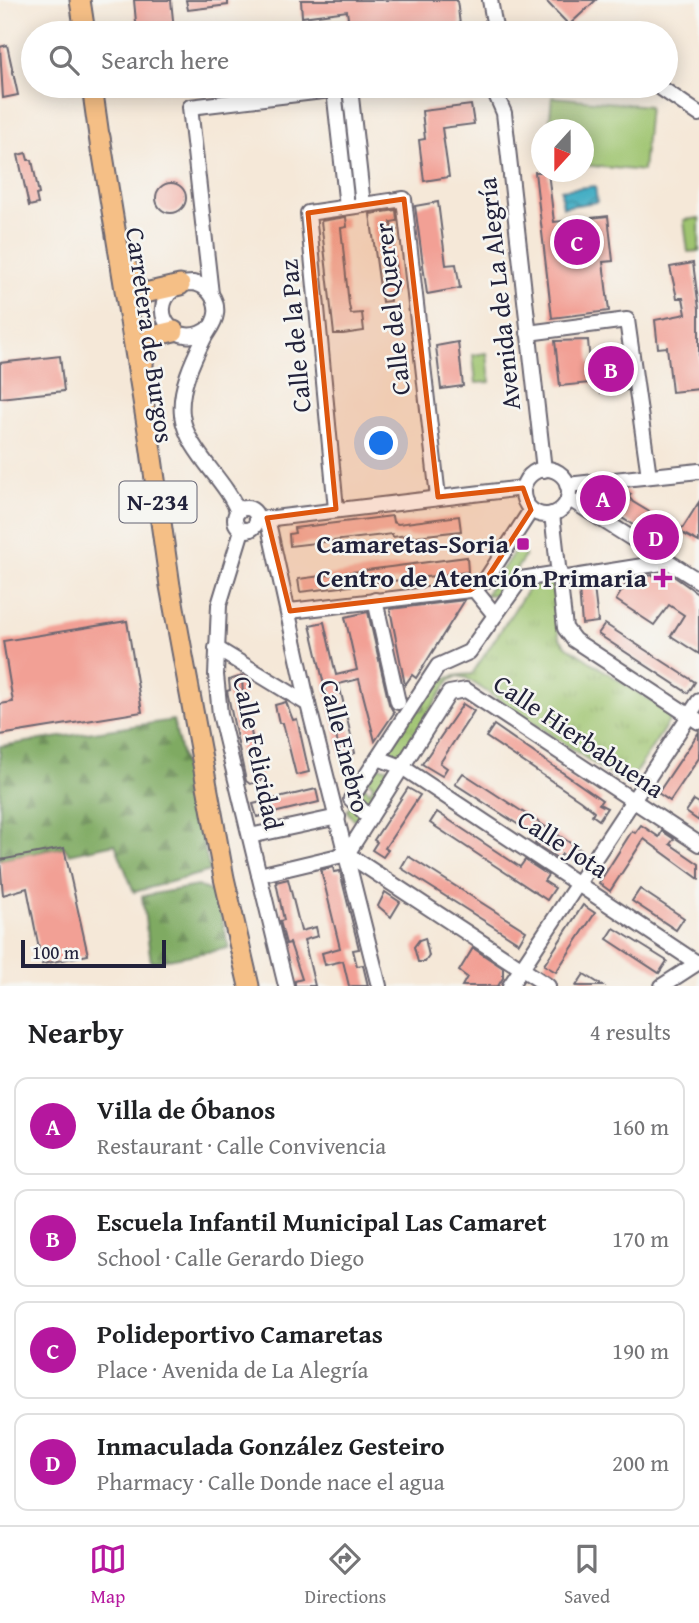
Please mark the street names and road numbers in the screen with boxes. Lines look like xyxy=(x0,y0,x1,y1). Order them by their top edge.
street label: Avenida de La Alegría xyxy=(467,175,530,412)
street label: Calle del Querer xyxy=(363,221,420,397)
street label: Carretera de Burgos xyxy=(116,225,185,445)
street label: Calle de la Paz xyxy=(268,258,321,414)
road number: N-234 xyxy=(120,481,196,522)
street label: Calle Hierbabuena xyxy=(486,664,673,808)
street label: Calle Felicidad xyxy=(223,672,294,834)
street label: Calle Enebro xyxy=(310,675,381,817)
street label: Calle Jota xyxy=(510,799,617,888)

